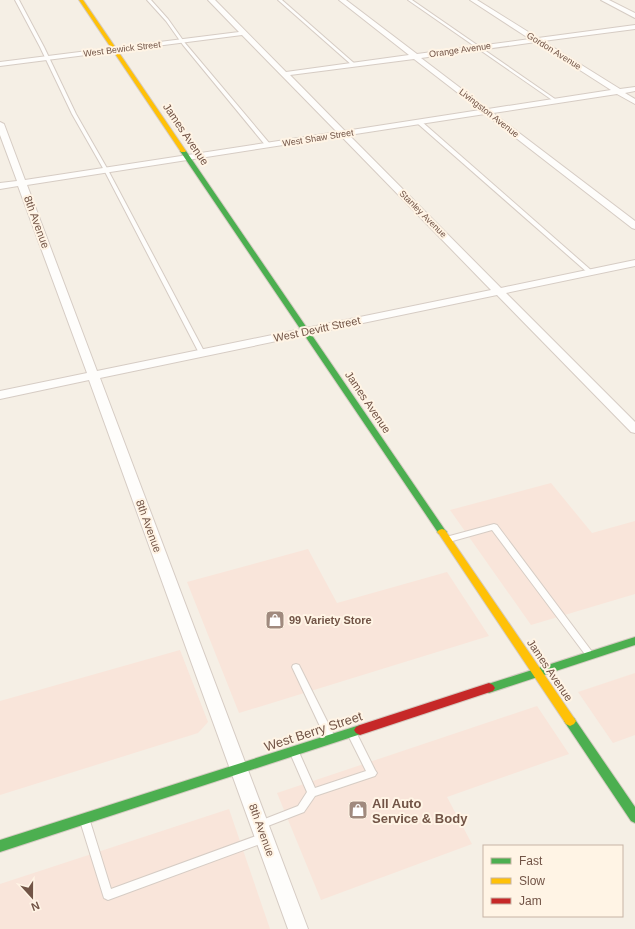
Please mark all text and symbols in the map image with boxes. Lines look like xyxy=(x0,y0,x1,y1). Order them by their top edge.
street label: Gordon Avenue xyxy=(525,30,583,72)
street label: West Bewick Street xyxy=(83,39,162,59)
street label: Orange Avenue xyxy=(428,41,492,59)
street label: Livingston Avenue xyxy=(457,87,521,139)
street label: James Avenue xyxy=(161,101,211,167)
street label: West Shaw Street xyxy=(282,127,355,149)
street label: Stanley Avenue xyxy=(397,188,449,240)
street label: 8th Avenue xyxy=(22,194,52,250)
street label: West Devitt Street xyxy=(273,314,361,344)
street label: James Avenue xyxy=(343,369,393,435)
street label: 8th Avenue xyxy=(134,498,164,554)
shop icon: 99 Variety Store xyxy=(264,609,286,631)
place label: 99 Variety Store xyxy=(289,614,372,626)
street label: James Avenue xyxy=(525,637,575,703)
street label: West Berry Street xyxy=(262,708,365,754)
place label: All Auto Service & Body xyxy=(372,796,468,826)
shop icon: All Auto Service & Body xyxy=(347,799,369,821)
street label: 8th Avenue xyxy=(247,802,277,858)
legend xyxy=(483,845,623,917)
text: Fast xyxy=(519,854,543,868)
text: Slow xyxy=(519,874,545,888)
north arrow xyxy=(12,877,52,917)
text: Jam xyxy=(519,894,542,908)
text: N xyxy=(30,899,41,913)

